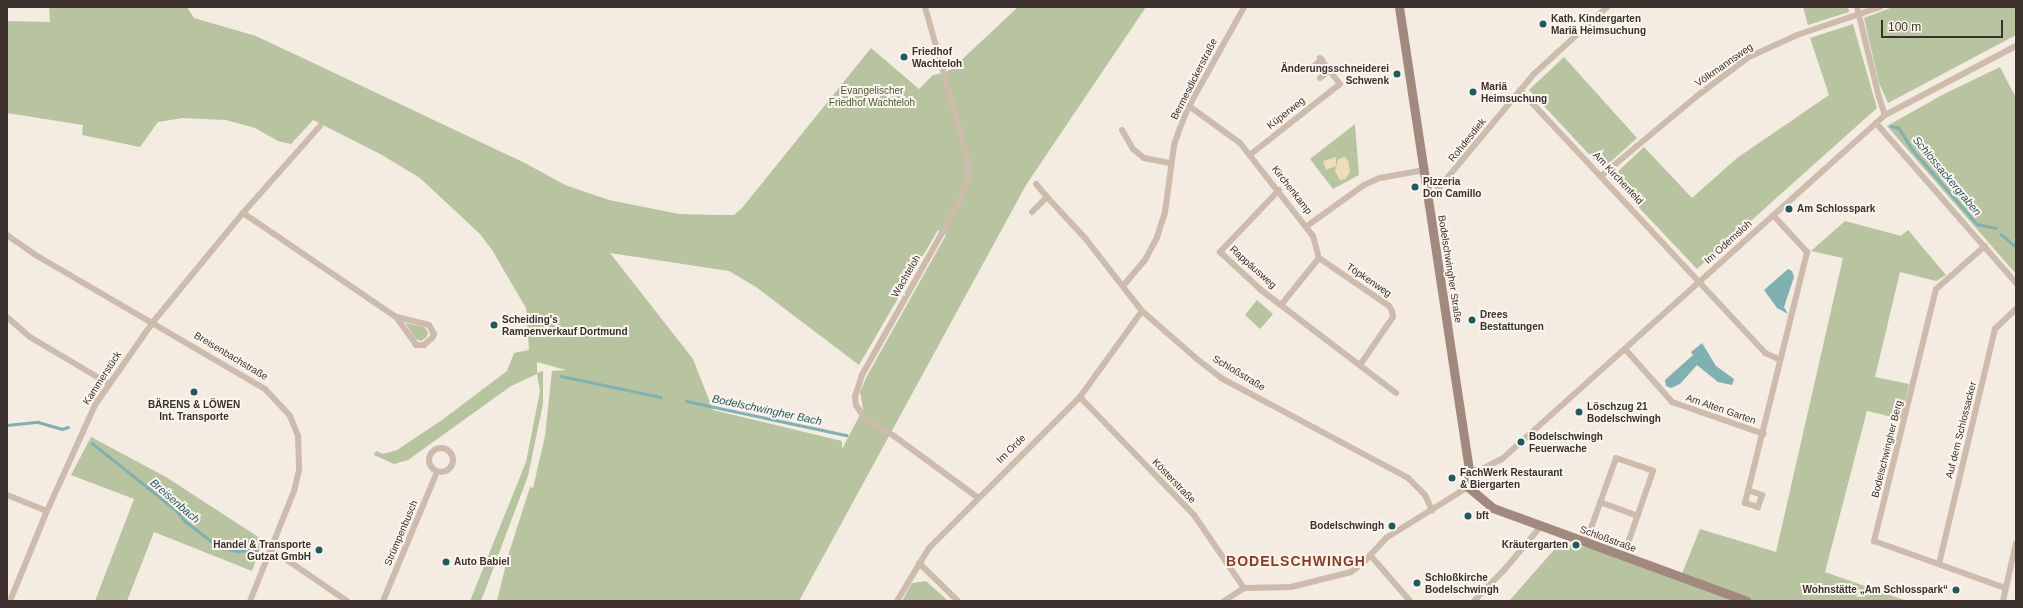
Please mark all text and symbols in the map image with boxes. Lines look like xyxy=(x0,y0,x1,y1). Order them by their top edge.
place label: Kath. Kindergarten Mariä Heimsuchung xyxy=(1551,12,1646,36)
scale bar xyxy=(1883,12,2005,38)
marker: Kath. Kindergarten Mariä Heimsuchung xyxy=(1538,19,1548,29)
text: 100 m xyxy=(1888,20,1921,34)
street label: Bermesdickerstraße xyxy=(1168,36,1220,122)
street label: Völkmannsweg xyxy=(1693,41,1755,89)
place label: Friedhof Wachteloh xyxy=(912,45,962,68)
marker: Friedhof Wachteloh xyxy=(899,52,909,62)
place label: Änderungsschneiderei Schwenk xyxy=(1281,62,1389,86)
marker: Änderungsschneiderei Schwenk xyxy=(1392,69,1402,79)
place label: Mariä Heimsuchung xyxy=(1481,80,1547,104)
park label: Evangelischer Friedhof Wachteloh xyxy=(829,84,915,108)
marker: Mariä Heimsuchung xyxy=(1468,87,1478,97)
street label: Küperweg xyxy=(1265,94,1307,132)
street label: Rohdesdiek xyxy=(1446,116,1488,164)
water label: Schlossackergraben xyxy=(1910,134,1984,218)
street label: Am Kirchenfeld xyxy=(1590,149,1646,207)
street label: Kirchenkamp xyxy=(1269,163,1315,217)
place label: Pizzeria Don Camillo xyxy=(1423,175,1481,198)
marker: Pizzeria Don Camillo xyxy=(1410,182,1420,192)
place label: Am Schlosspark xyxy=(1797,203,1875,215)
marker: Am Schlosspark xyxy=(1784,204,1794,214)
street label: Bodelschwingher Straße xyxy=(1436,214,1464,324)
street label: Im Odemsloh xyxy=(1702,218,1754,266)
street label: Rappäusweg xyxy=(1227,243,1279,291)
street label: Wachteloh xyxy=(889,253,923,299)
street label: Töpkenweg xyxy=(1344,261,1394,299)
place label: Drees Bestattungen xyxy=(1480,308,1544,332)
place label: Scheiding's Rampenverkauf Dortmund xyxy=(502,313,628,336)
marker: Drees Bestattungen xyxy=(1467,315,1477,325)
marker: Scheiding's Rampenverkauf Dortmund xyxy=(489,320,499,330)
street label: Breisenbachstraße xyxy=(192,329,270,383)
street label: Kammerstück xyxy=(80,349,124,407)
street label: Schloßstraße xyxy=(1210,353,1268,393)
street label: Auf dem Schlossacker xyxy=(1943,380,1979,480)
marker: BÄRENS & LÖWEN Int. Transporte xyxy=(189,387,199,397)
street label: Am Alten Garten xyxy=(1684,391,1758,427)
water label: Bodelschwingher Bach xyxy=(711,392,823,428)
place label: BÄRENS & LÖWEN Int. Transporte xyxy=(148,398,240,422)
street label: Bodelschwingher Berg xyxy=(1869,399,1905,499)
place label: Löschzug 21 Bodelschwingh xyxy=(1587,400,1661,424)
marker: Löschzug 21 Bodelschwingh xyxy=(1574,407,1584,417)
place label: Bodelschwingh Feuerwache xyxy=(1529,430,1603,454)
street label: Im Orde xyxy=(994,432,1028,466)
marker: Bodelschwingh Feuerwache xyxy=(1516,437,1526,447)
street label: Kösterstraße xyxy=(1150,456,1198,506)
place label: FachWerk Restaurant & Biergarten xyxy=(1460,466,1563,490)
marker: FachWerk Restaurant & Biergarten xyxy=(1447,473,1457,483)
water label: Breisenbach xyxy=(148,476,202,526)
street label: Strümpenbusch xyxy=(382,498,420,568)
place label: bft xyxy=(1476,510,1489,522)
marker: bft xyxy=(1463,511,1473,521)
place label: Bodelschwingh xyxy=(1310,520,1384,532)
marker: Bodelschwingh xyxy=(1387,521,1397,531)
street label: Schloßstraße xyxy=(1578,523,1638,555)
place label: Handel & Transporte Gutzat GmbH xyxy=(213,538,311,562)
place label: Kräutergarten xyxy=(1502,539,1568,551)
marker: Kräutergarten xyxy=(1571,540,1581,550)
marker: Handel & Transporte Gutzat GmbH xyxy=(314,545,324,555)
district label: BODELSCHWINGH xyxy=(1226,553,1366,569)
place label: Auto Babiel xyxy=(454,556,510,568)
marker: Auto Babiel xyxy=(441,557,451,567)
place label: Schloßkirche Bodelschwingh xyxy=(1425,571,1499,594)
marker: Schloßkirche Bodelschwingh xyxy=(1412,578,1422,588)
place label: Wohnstätte „Am Schlosspark“ xyxy=(1803,584,1948,596)
marker: Wohnstätte „Am Schlosspark“ xyxy=(1951,585,1961,595)

